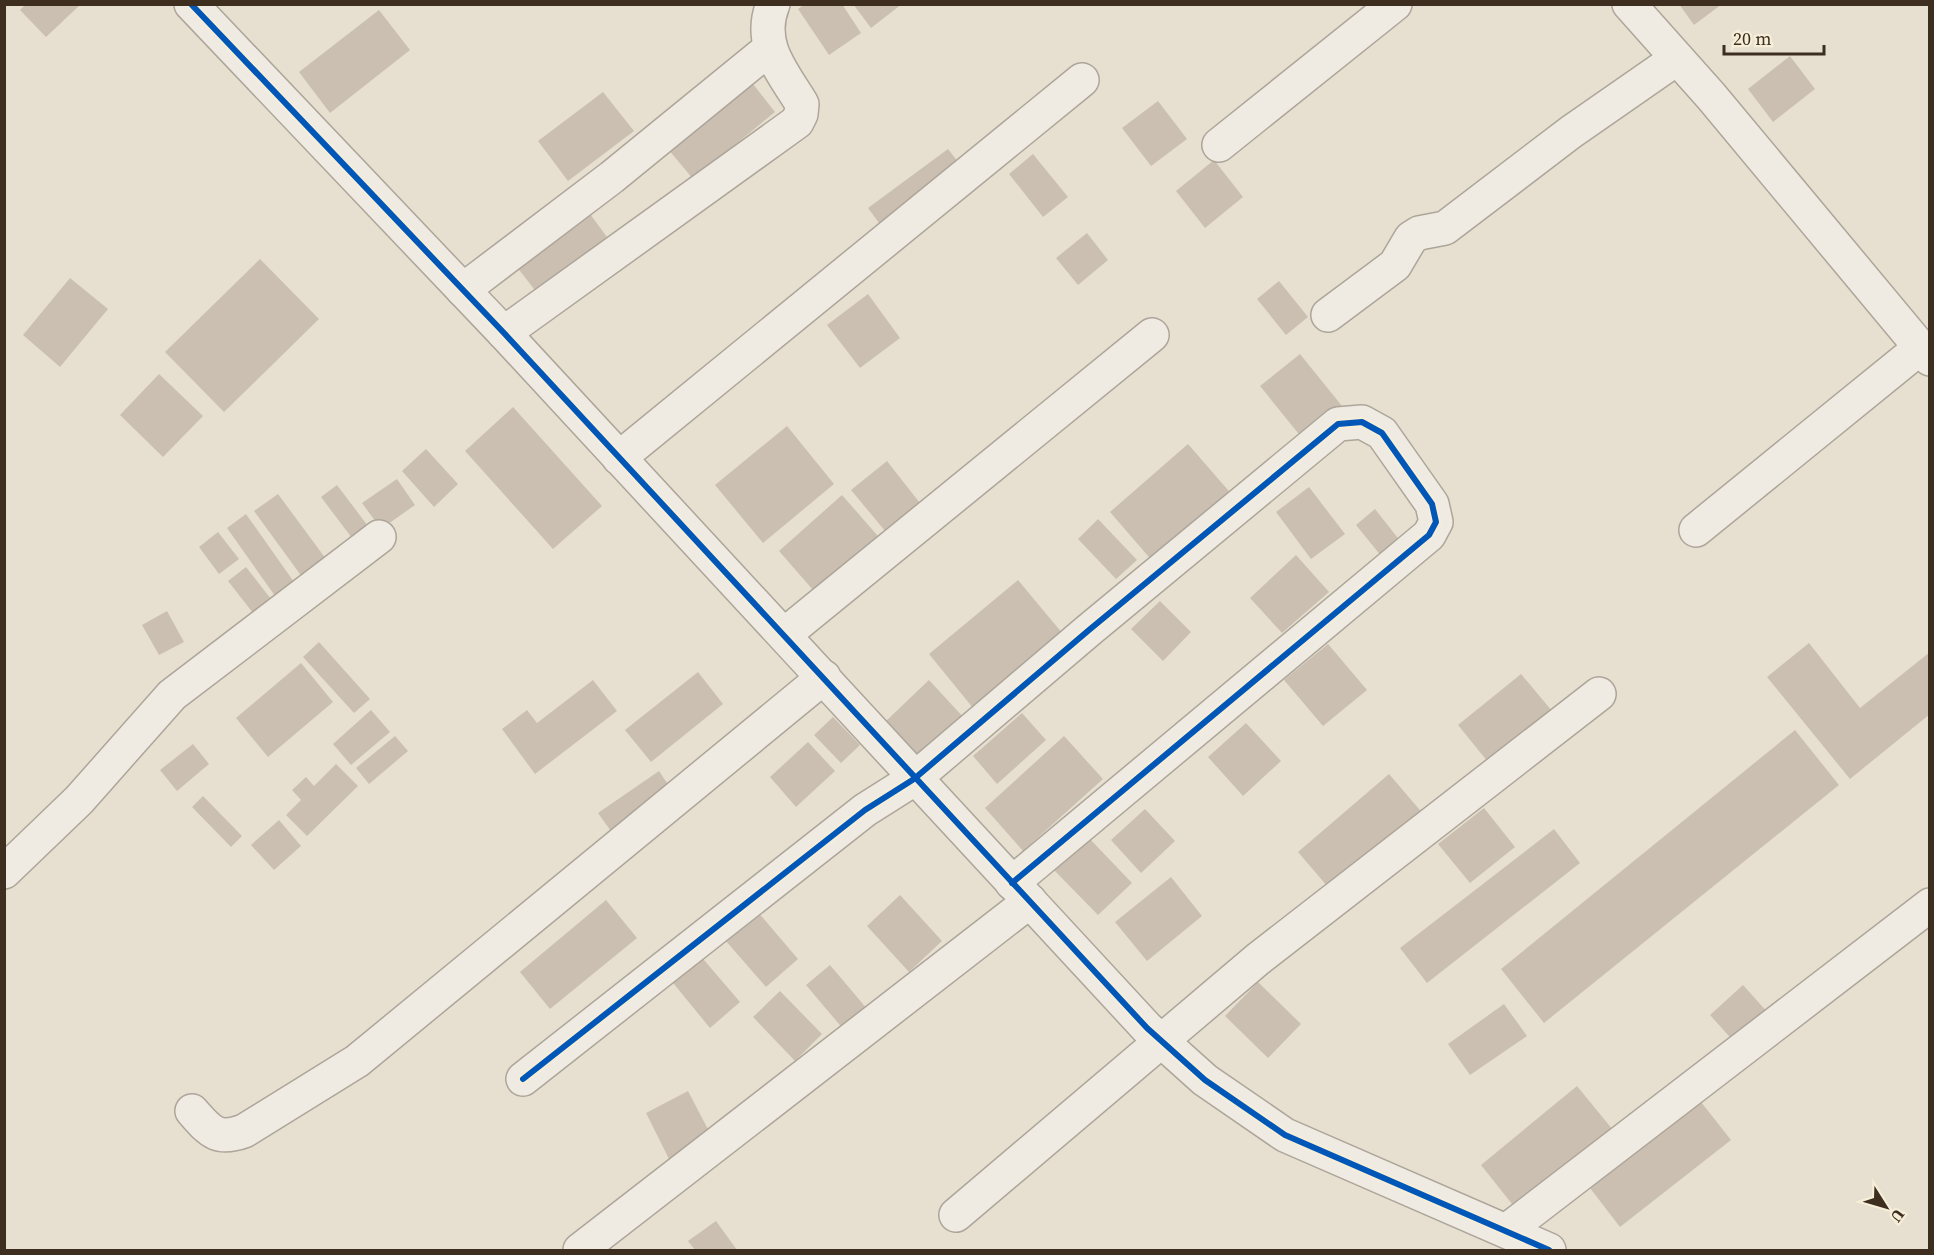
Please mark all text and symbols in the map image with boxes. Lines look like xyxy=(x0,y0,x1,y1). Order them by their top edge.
scale bar xyxy=(1724,18,1824,56)
text: 20 m xyxy=(1733,26,1771,51)
north arrow xyxy=(1856,1177,1916,1237)
text: U xyxy=(1885,1205,1910,1228)

